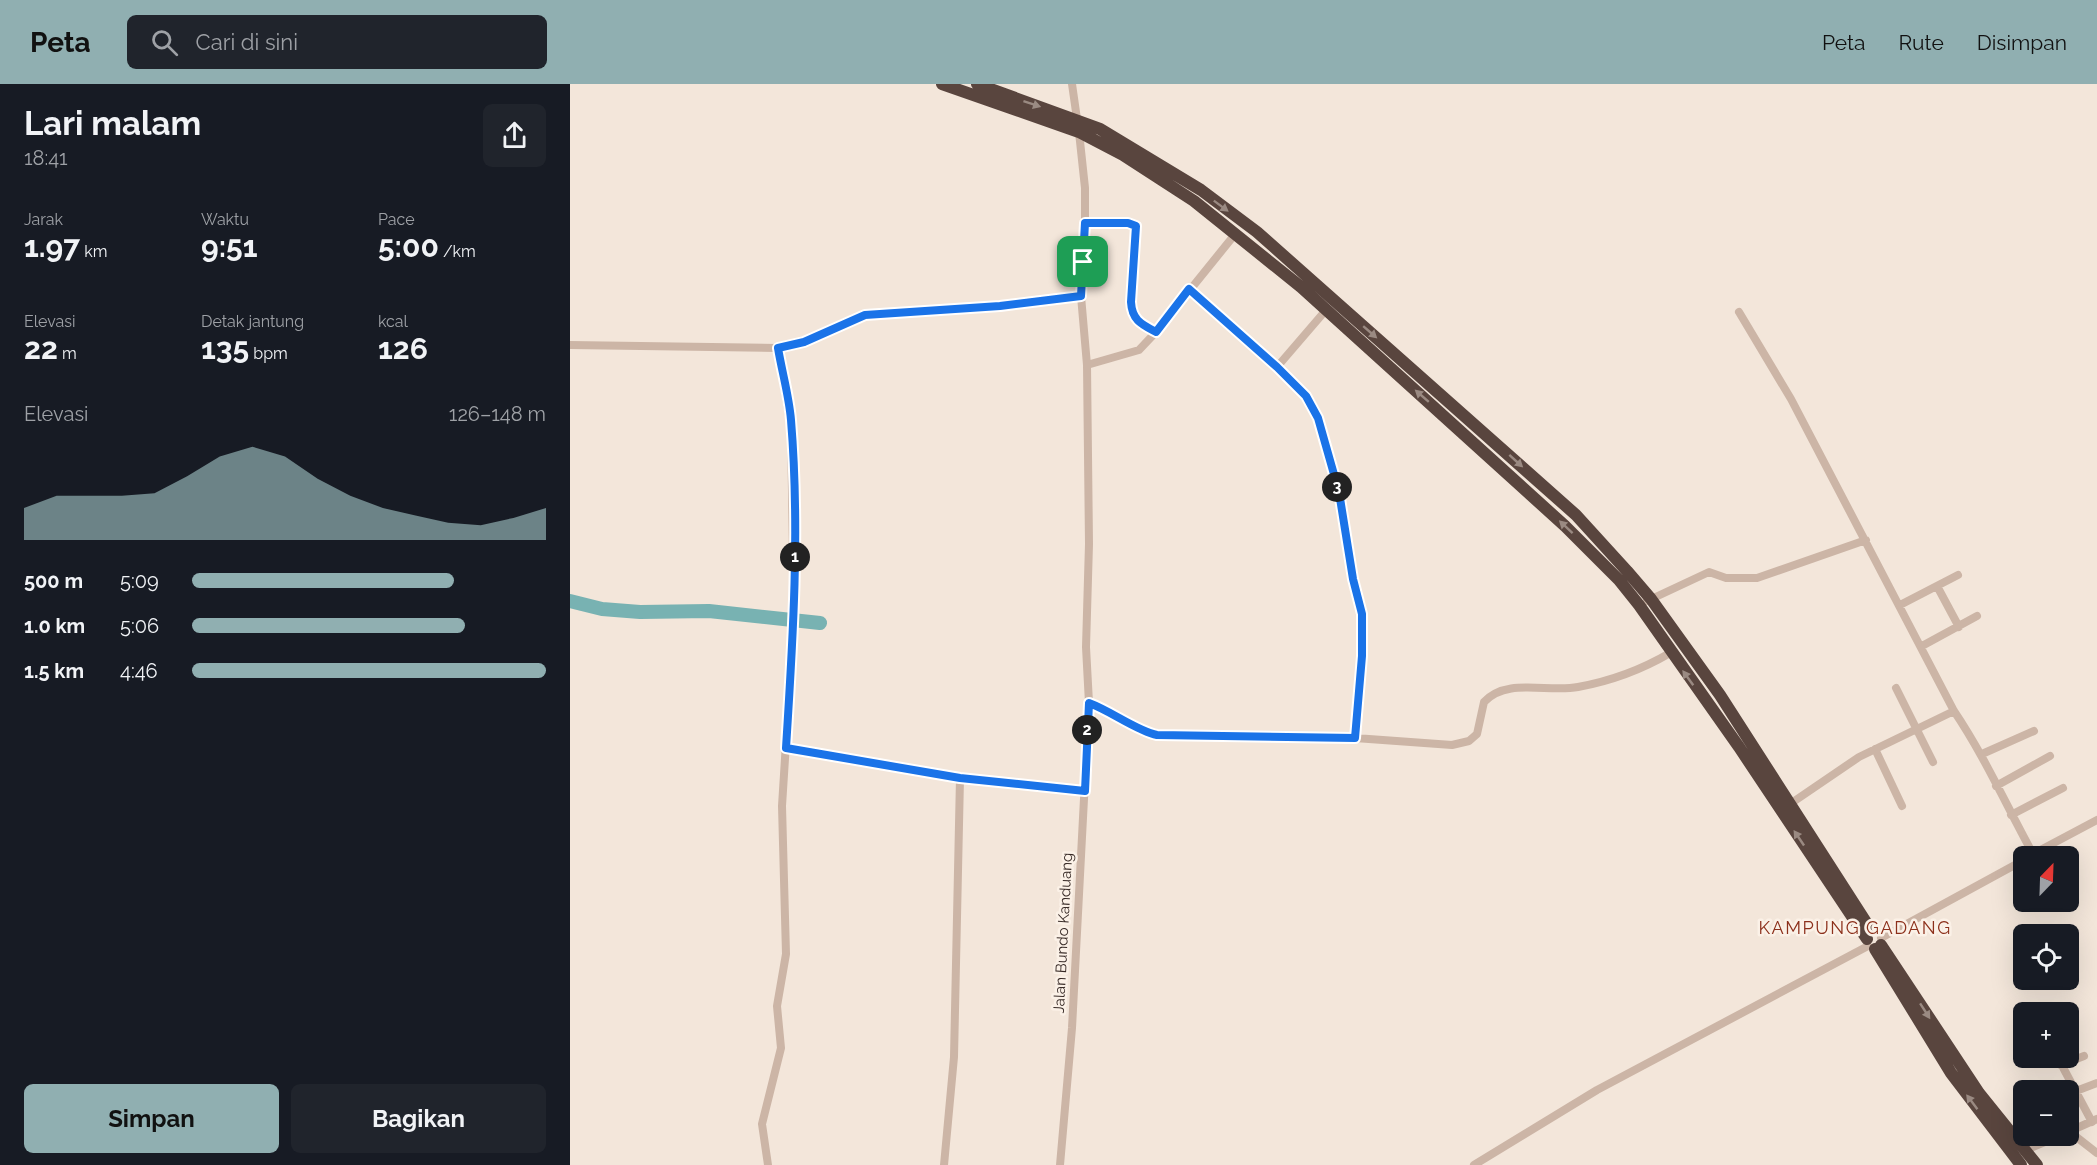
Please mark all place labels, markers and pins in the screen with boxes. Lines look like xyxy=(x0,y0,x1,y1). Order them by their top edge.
pin xyxy=(1057,236,1108,287)
pin: 3 xyxy=(1322,472,1352,502)
pin: 1 xyxy=(780,542,810,572)
pin: 2 xyxy=(1072,715,1102,745)

